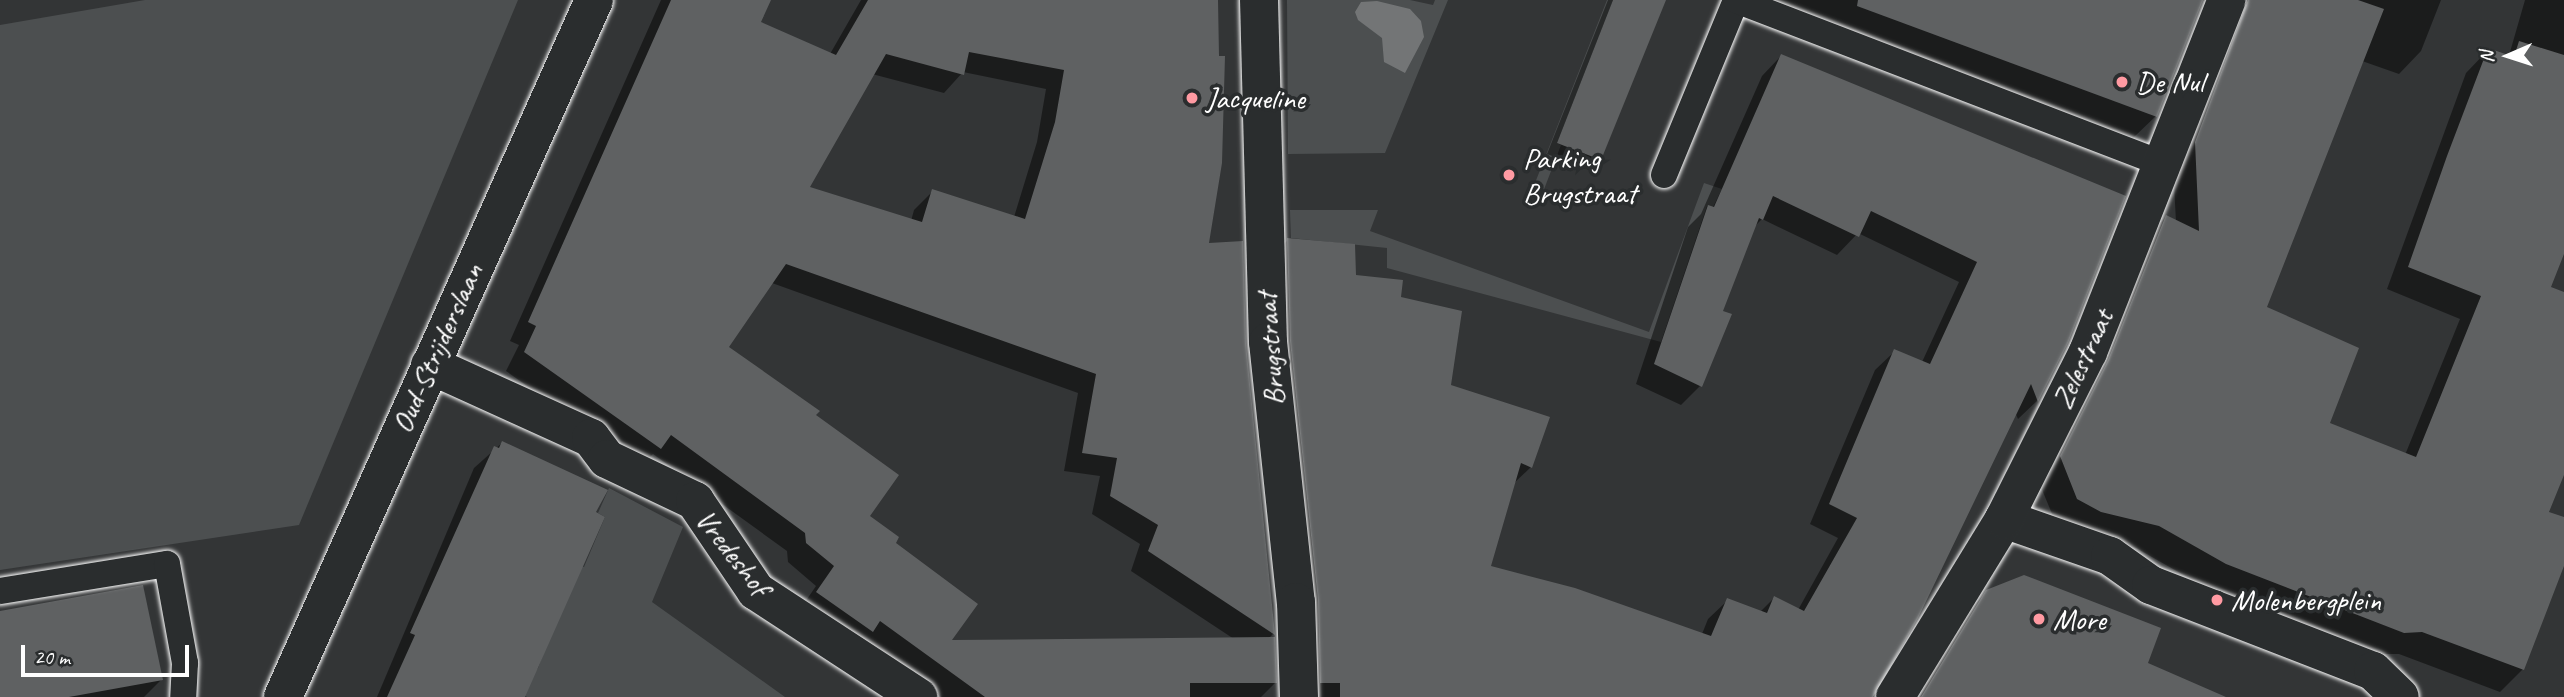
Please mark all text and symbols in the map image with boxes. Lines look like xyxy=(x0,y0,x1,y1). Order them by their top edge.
north arrow xyxy=(2473,21,2543,91)
text: N xyxy=(2475,51,2499,64)
place label: De Nul xyxy=(2136,64,2205,100)
marker: De Nul xyxy=(2114,74,2130,90)
place label: Jacqueline xyxy=(1206,80,1305,116)
marker: Jacqueline xyxy=(1184,90,1200,106)
place label: Parking Brugstraat xyxy=(1523,140,1636,210)
marker: Parking Brugstraat xyxy=(1501,167,1517,183)
street label: Oud-Strijderslaan xyxy=(384,258,490,438)
street label: Brugstraat xyxy=(1248,291,1292,407)
street label: Zelestraat xyxy=(2043,304,2121,414)
street label: Vredeshof xyxy=(688,502,778,602)
place label: Molenbergplein xyxy=(2231,582,2381,618)
marker: Molenbergplein xyxy=(2209,592,2225,608)
place label: More xyxy=(2053,601,2106,637)
marker: More xyxy=(2031,611,2047,627)
scale bar xyxy=(24,630,192,674)
text: 20 m xyxy=(34,644,70,670)

